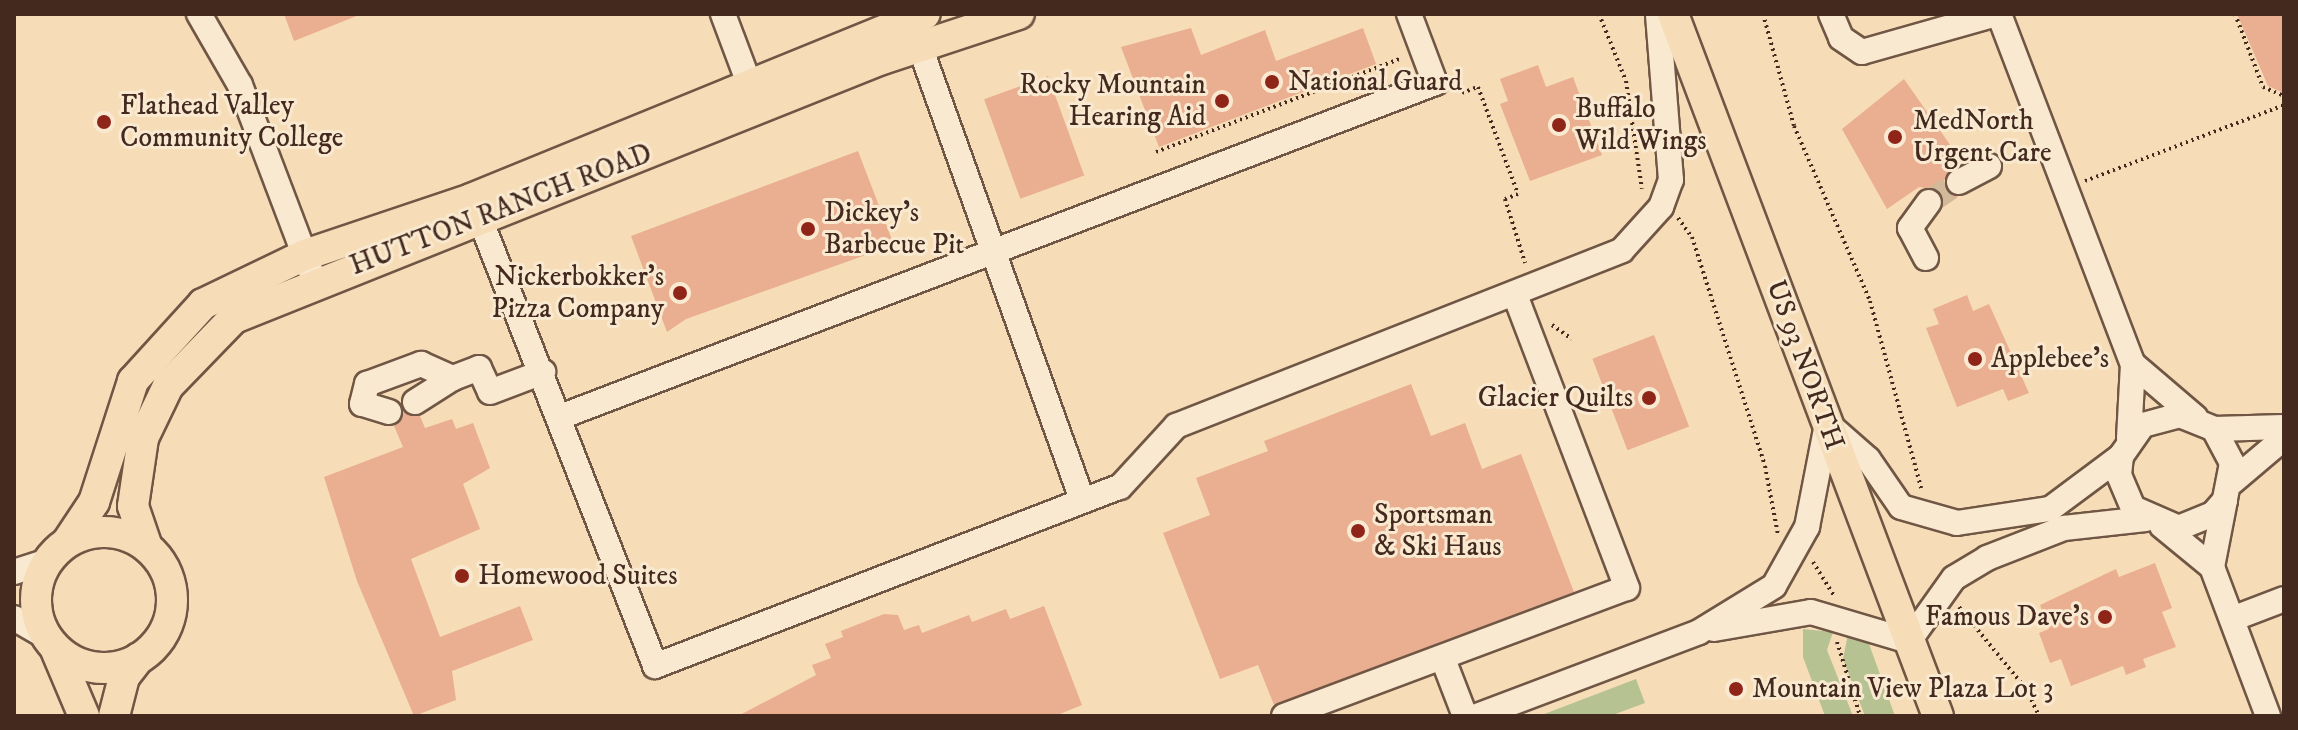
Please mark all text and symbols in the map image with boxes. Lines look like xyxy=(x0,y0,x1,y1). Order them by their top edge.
place label: National Guard xyxy=(1288,65,1462,99)
place label: Rocky Mountain Hearing Aid xyxy=(1019,68,1206,134)
marker: National Guard xyxy=(1263,73,1281,91)
place label: Flathead Valley Community College xyxy=(120,89,343,155)
marker: Rocky Mountain Hearing Aid xyxy=(1213,92,1231,110)
place label: Buffalo Wild Wings xyxy=(1575,92,1707,158)
place label: MedNorth Urgent Care xyxy=(1913,104,2051,170)
marker: Flathead Valley Community College xyxy=(95,113,113,131)
marker: Buffalo Wild Wings xyxy=(1550,116,1568,134)
marker: MedNorth Urgent Care xyxy=(1884,126,1906,148)
street label: HUTTON RANCH ROAD xyxy=(345,137,657,283)
place label: Dickey's Barbecue Pit xyxy=(824,196,964,262)
marker: Dickey's Barbecue Pit xyxy=(799,220,817,238)
place label: Nickerbokker's Pizza Company xyxy=(491,260,664,326)
street label: US 93 NORTH xyxy=(1759,275,1851,455)
marker: Nickerbokker's Pizza Company xyxy=(671,284,689,302)
place label: Applebee's xyxy=(1991,342,2109,376)
marker: Applebee's xyxy=(1966,350,1984,368)
place label: Glacier Quilts xyxy=(1478,381,1633,415)
marker: Glacier Quilts xyxy=(1640,389,1658,407)
place label: Sportsman & Ski Haus xyxy=(1374,498,1502,564)
marker: Sportsman & Ski Haus xyxy=(1349,522,1367,540)
place label: Homewood Suites xyxy=(478,559,678,593)
marker: Homewood Suites xyxy=(453,567,471,585)
place label: Famous Dave's xyxy=(1925,600,2089,634)
marker: Famous Dave's xyxy=(2096,608,2114,626)
place label: Mountain View Plaza Lot 3 xyxy=(1752,672,2053,706)
marker: Mountain View Plaza Lot 3 xyxy=(1727,680,1745,698)

